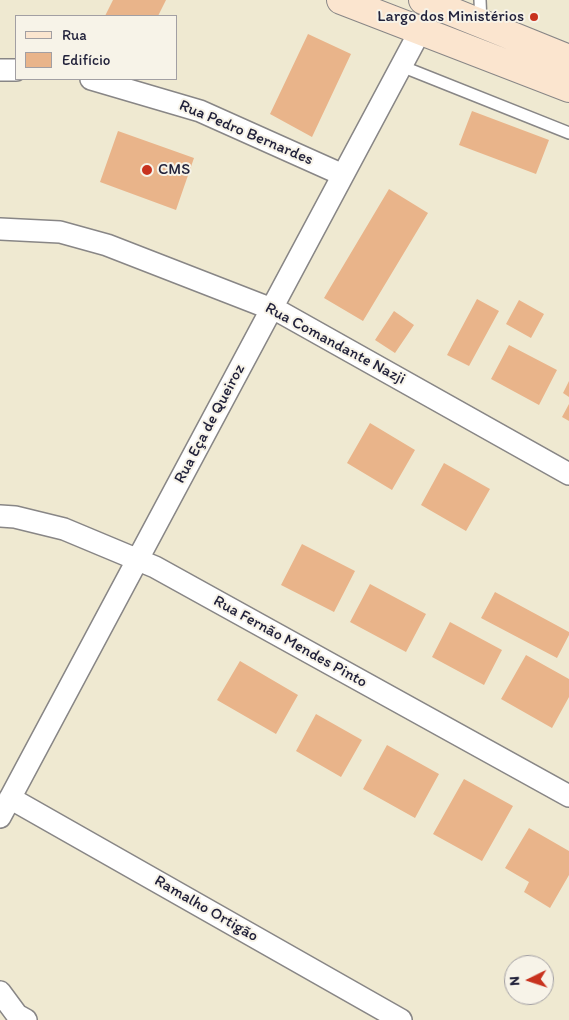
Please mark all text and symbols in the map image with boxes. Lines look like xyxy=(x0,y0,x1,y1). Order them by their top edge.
place label: Largo dos Ministérios xyxy=(377,7,524,27)
marker: Largo dos Ministérios xyxy=(528,11,540,23)
legend xyxy=(15,15,178,80)
text: Rua xyxy=(62,26,87,44)
text: Edifício xyxy=(62,51,110,69)
street label: Rua Pedro Bernardes xyxy=(176,96,316,170)
place label: CMS xyxy=(158,160,190,180)
marker: CMS xyxy=(140,163,154,177)
street label: Rua Comandante Nazji xyxy=(262,299,408,389)
street label: Rua Eça de Queiroz xyxy=(170,361,250,487)
street label: Rua Fernão Mendes Pinto xyxy=(210,592,370,692)
street label: Ramalho Ortigão xyxy=(151,871,261,947)
north arrow xyxy=(504,955,554,1005)
text: N xyxy=(506,976,523,986)

